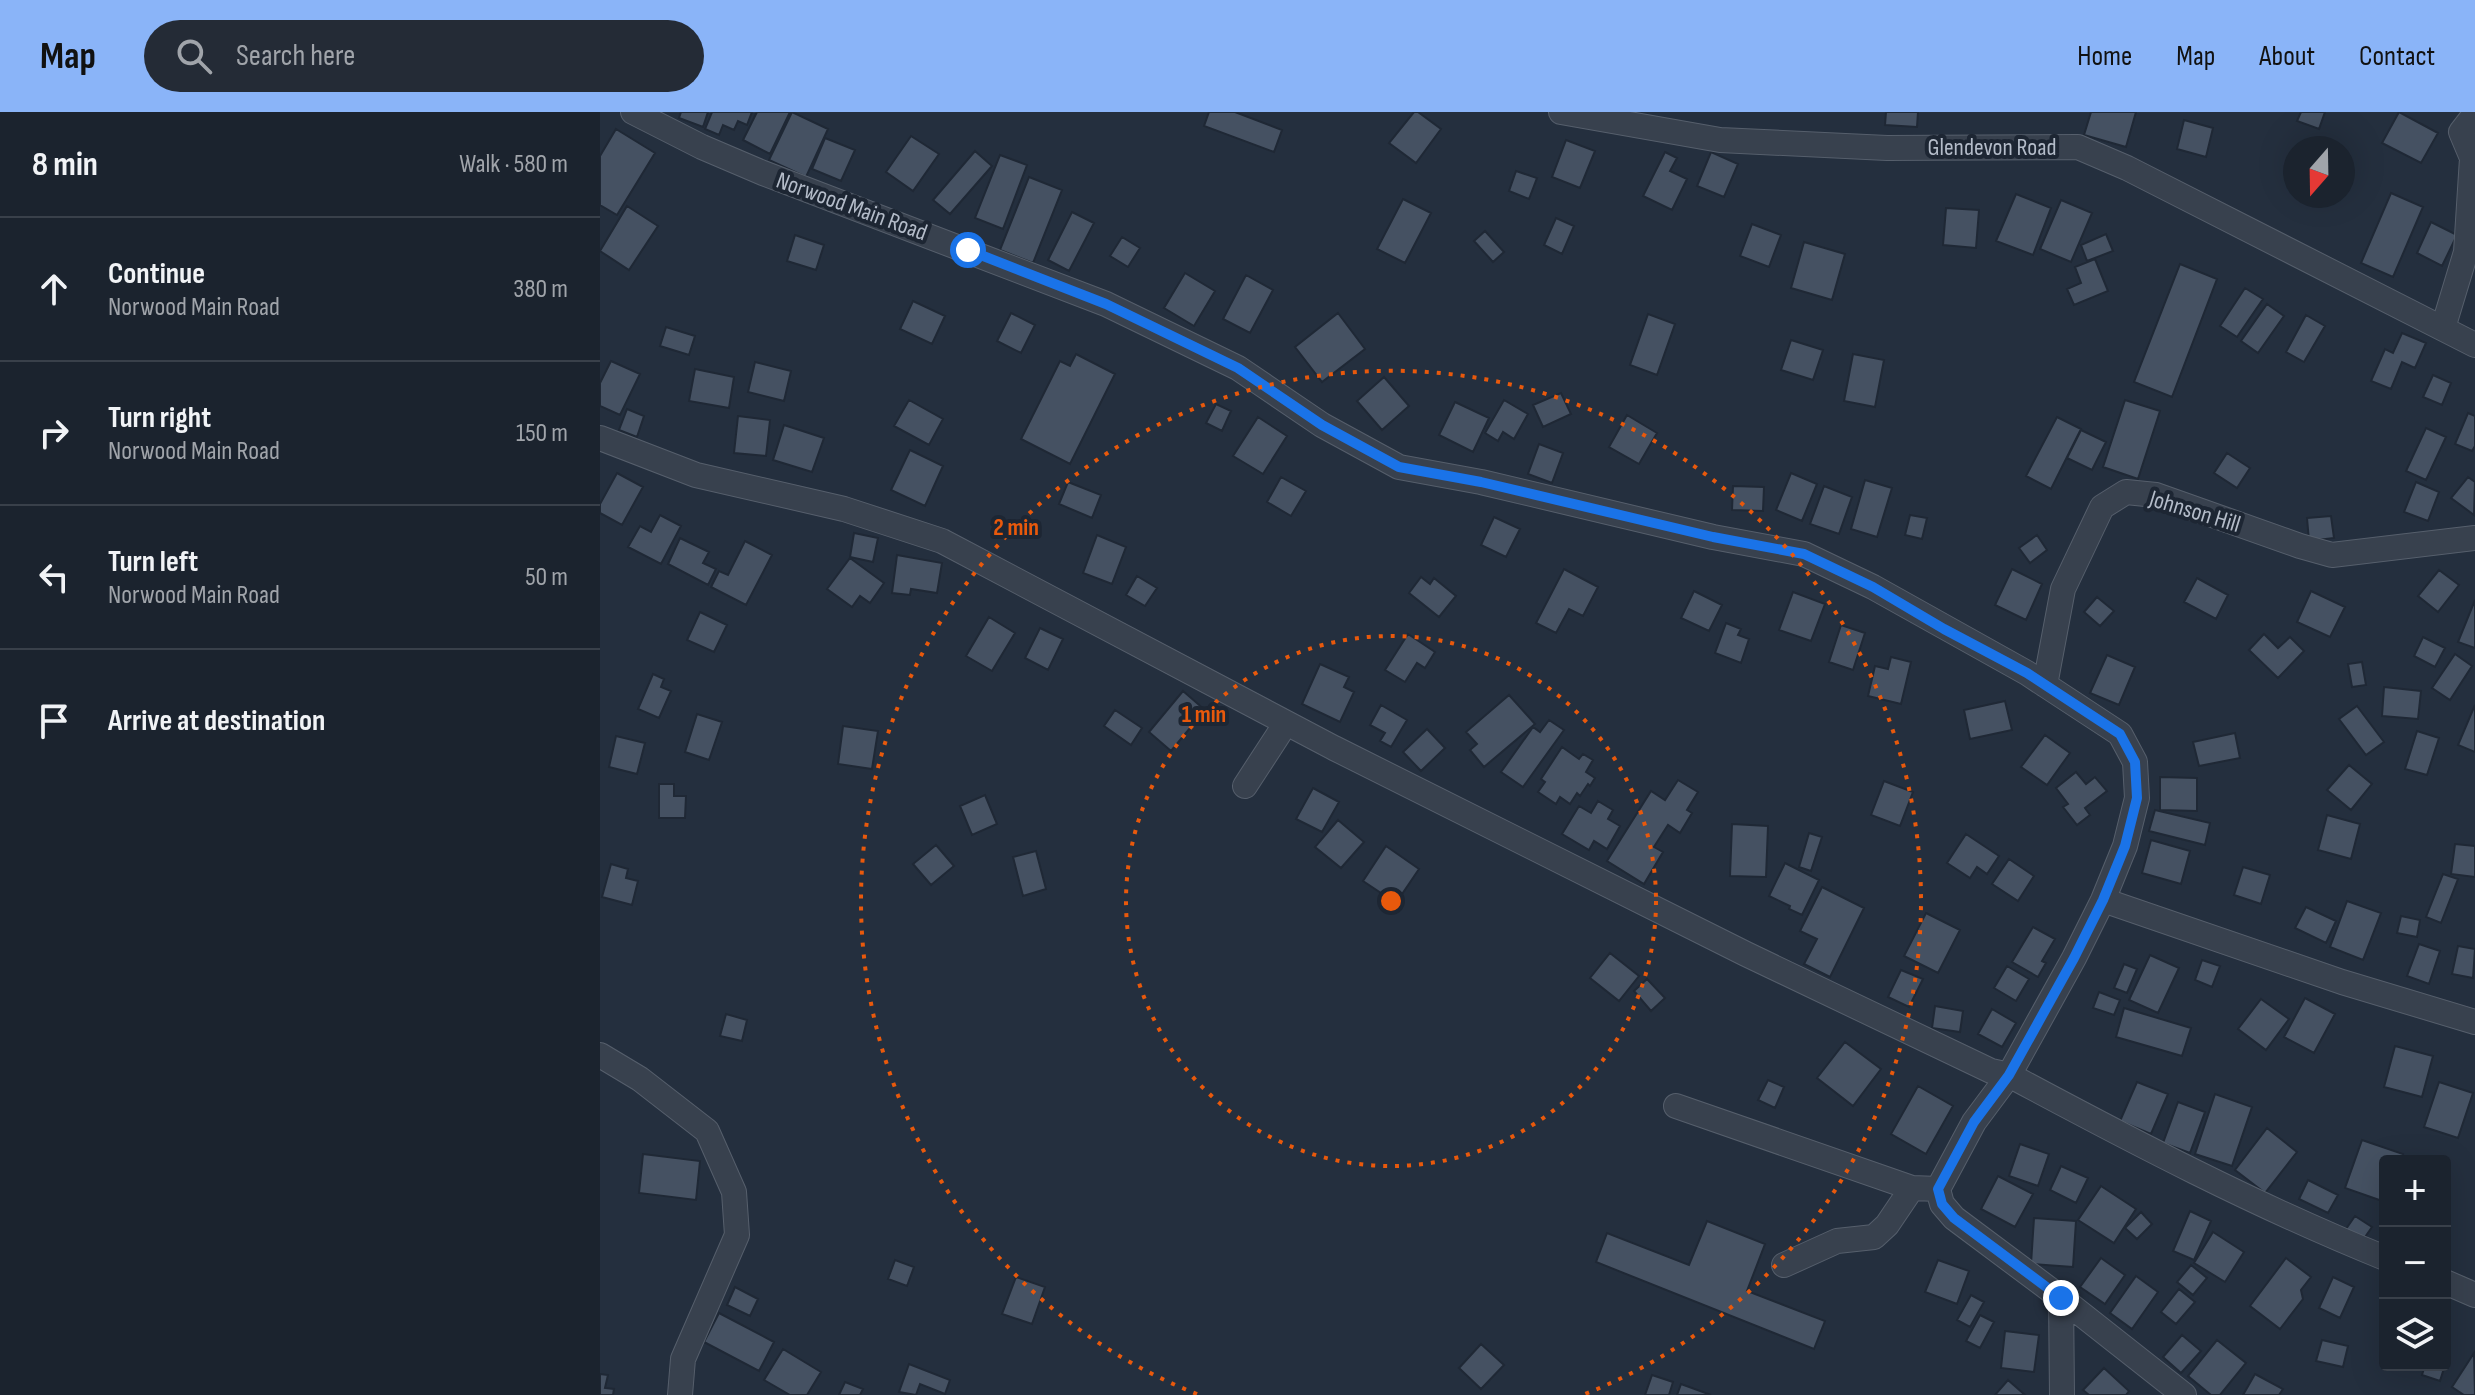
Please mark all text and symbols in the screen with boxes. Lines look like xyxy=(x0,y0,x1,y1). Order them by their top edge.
search box xyxy=(144,20,704,92)
text: Map xyxy=(40,34,96,79)
icon: search xyxy=(172,34,216,78)
text: Search here xyxy=(236,38,355,74)
text: Home xyxy=(2077,40,2132,73)
text: Map xyxy=(2176,40,2215,73)
text: About xyxy=(2259,40,2315,73)
text: Contact xyxy=(2359,40,2435,73)
street label: Glendevon Road xyxy=(1927,133,2057,162)
north arrow xyxy=(2283,136,2355,208)
text: 8 min xyxy=(32,144,98,185)
text: Walk · 580 m xyxy=(459,149,568,180)
street label: Norwood Main Road xyxy=(772,166,931,247)
route start xyxy=(950,232,986,268)
text: Continue xyxy=(108,256,205,292)
icon: ahead xyxy=(32,267,76,311)
text: 380 m xyxy=(513,274,568,305)
text: Norwood Main Road xyxy=(108,292,280,323)
text: Turn right xyxy=(108,400,211,436)
icon: right xyxy=(32,411,76,455)
text: 150 m xyxy=(516,418,568,449)
text: Norwood Main Road xyxy=(108,436,280,467)
street label: Johnson Hill xyxy=(2145,484,2244,539)
text: 2 min xyxy=(993,513,1039,542)
text: Turn left xyxy=(108,544,198,580)
icon: left xyxy=(32,555,76,599)
text: 50 m xyxy=(525,562,568,593)
text: Norwood Main Road xyxy=(108,580,280,611)
icon: arrive xyxy=(32,699,76,743)
text: 1 min xyxy=(1182,700,1226,729)
text: Arrive at destination xyxy=(108,703,325,739)
centre of rings xyxy=(1377,887,1405,915)
map controls xyxy=(2379,1155,2451,1371)
button: + xyxy=(2379,1155,2451,1227)
button: − xyxy=(2379,1227,2451,1299)
route end xyxy=(2043,1280,2079,1316)
button: layers xyxy=(2379,1299,2451,1371)

